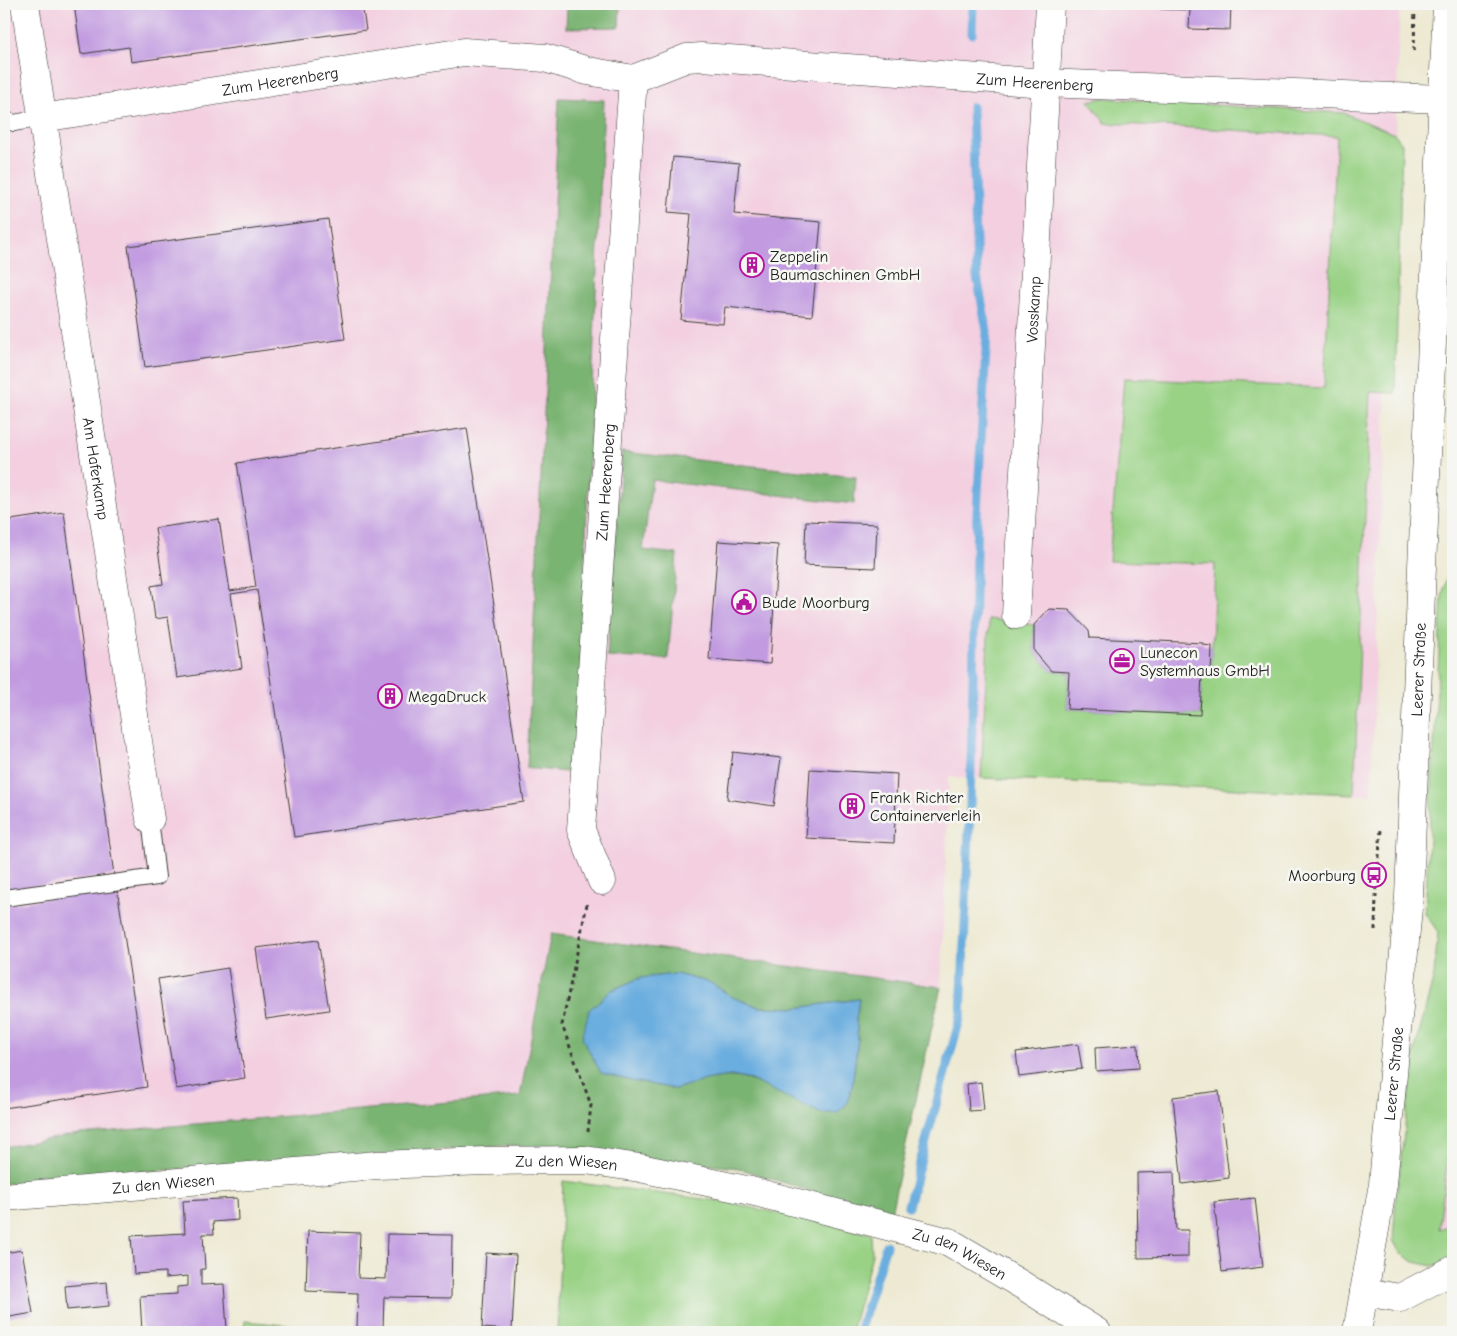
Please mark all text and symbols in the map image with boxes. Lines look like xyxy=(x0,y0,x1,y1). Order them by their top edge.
street label: Zum Heerenberg xyxy=(221,64,340,100)
street label: Zum Heerenberg xyxy=(976,70,1094,95)
place label: Zeppelin Baumaschinen GmbH xyxy=(770,248,920,284)
building icon: Zeppelin Baumaschinen GmbH xyxy=(739,252,765,278)
street label: Vosskamp xyxy=(1023,276,1045,343)
street label: Am Haferkamp xyxy=(79,416,112,521)
street label: Zum Heerenberg xyxy=(593,423,619,541)
public building icon: Bude Moorburg xyxy=(731,589,757,615)
place label: Bude Moorburg xyxy=(762,594,870,612)
street label: Leerer Straße xyxy=(1408,622,1430,717)
place label: Lunecon Systemhaus GmbH xyxy=(1140,644,1270,680)
office icon: Lunecon Systemhaus GmbH xyxy=(1109,648,1135,674)
building icon: MegaDruck xyxy=(377,683,403,709)
place label: MegaDruck xyxy=(408,688,486,706)
place label: Frank Richter Containerverleih xyxy=(870,789,981,825)
building icon: Frank Richter Containerverleih xyxy=(839,793,865,819)
bus stop icon: Moorburg xyxy=(1361,862,1387,888)
place label: Moorburg xyxy=(1288,867,1356,885)
street label: Leerer Straße xyxy=(1381,1026,1407,1121)
street label: Zu den Wiesen xyxy=(515,1152,619,1175)
street label: Zu den Wiesen xyxy=(112,1171,215,1198)
street label: Zu den Wiesen xyxy=(911,1225,1009,1284)

